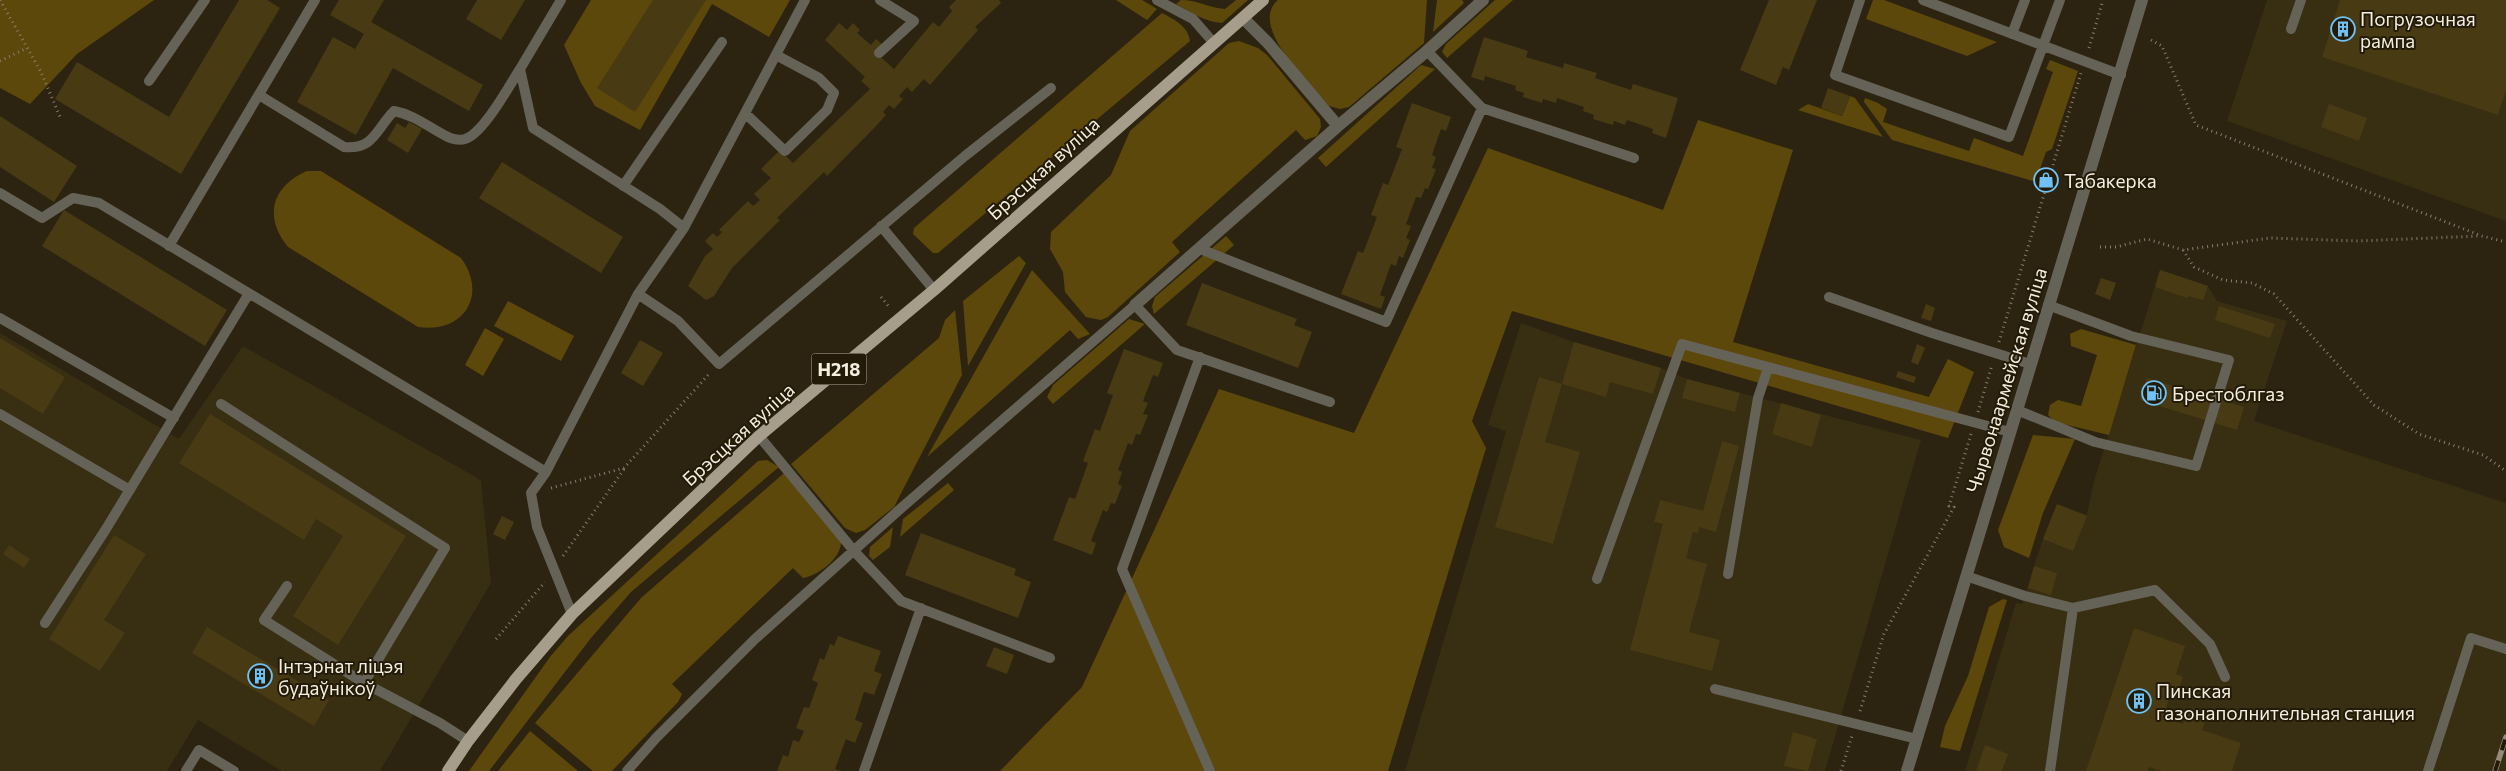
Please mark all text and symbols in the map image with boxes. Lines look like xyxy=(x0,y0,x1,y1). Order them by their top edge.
place label: Погрузочная рампа xyxy=(2360,7,2476,52)
building icon: Погрузочная рампа xyxy=(2330,16,2356,42)
street label: Брэсцкая вуліца xyxy=(982,112,1104,224)
shop icon: Табакерка xyxy=(2033,167,2059,193)
place label: Табакерка xyxy=(2064,169,2157,192)
street label: Чырвонаармейская вуліца xyxy=(1961,265,2051,495)
road number: Н218 xyxy=(812,354,866,384)
street label: Брэсцкая вуліца xyxy=(677,378,799,490)
fuel station icon: Брестоблгаз xyxy=(2141,380,2167,406)
place label: Брестоблгаз xyxy=(2172,382,2284,405)
place label: Інтэрнат ліцэя будаўнікоў xyxy=(278,654,403,699)
building icon: Інтэрнат ліцэя будаўнікоў xyxy=(247,663,273,689)
place label: Пинская газонаполнительная станция xyxy=(2156,679,2415,724)
building icon: Пинская газонаполнительная станция xyxy=(2126,688,2152,714)

